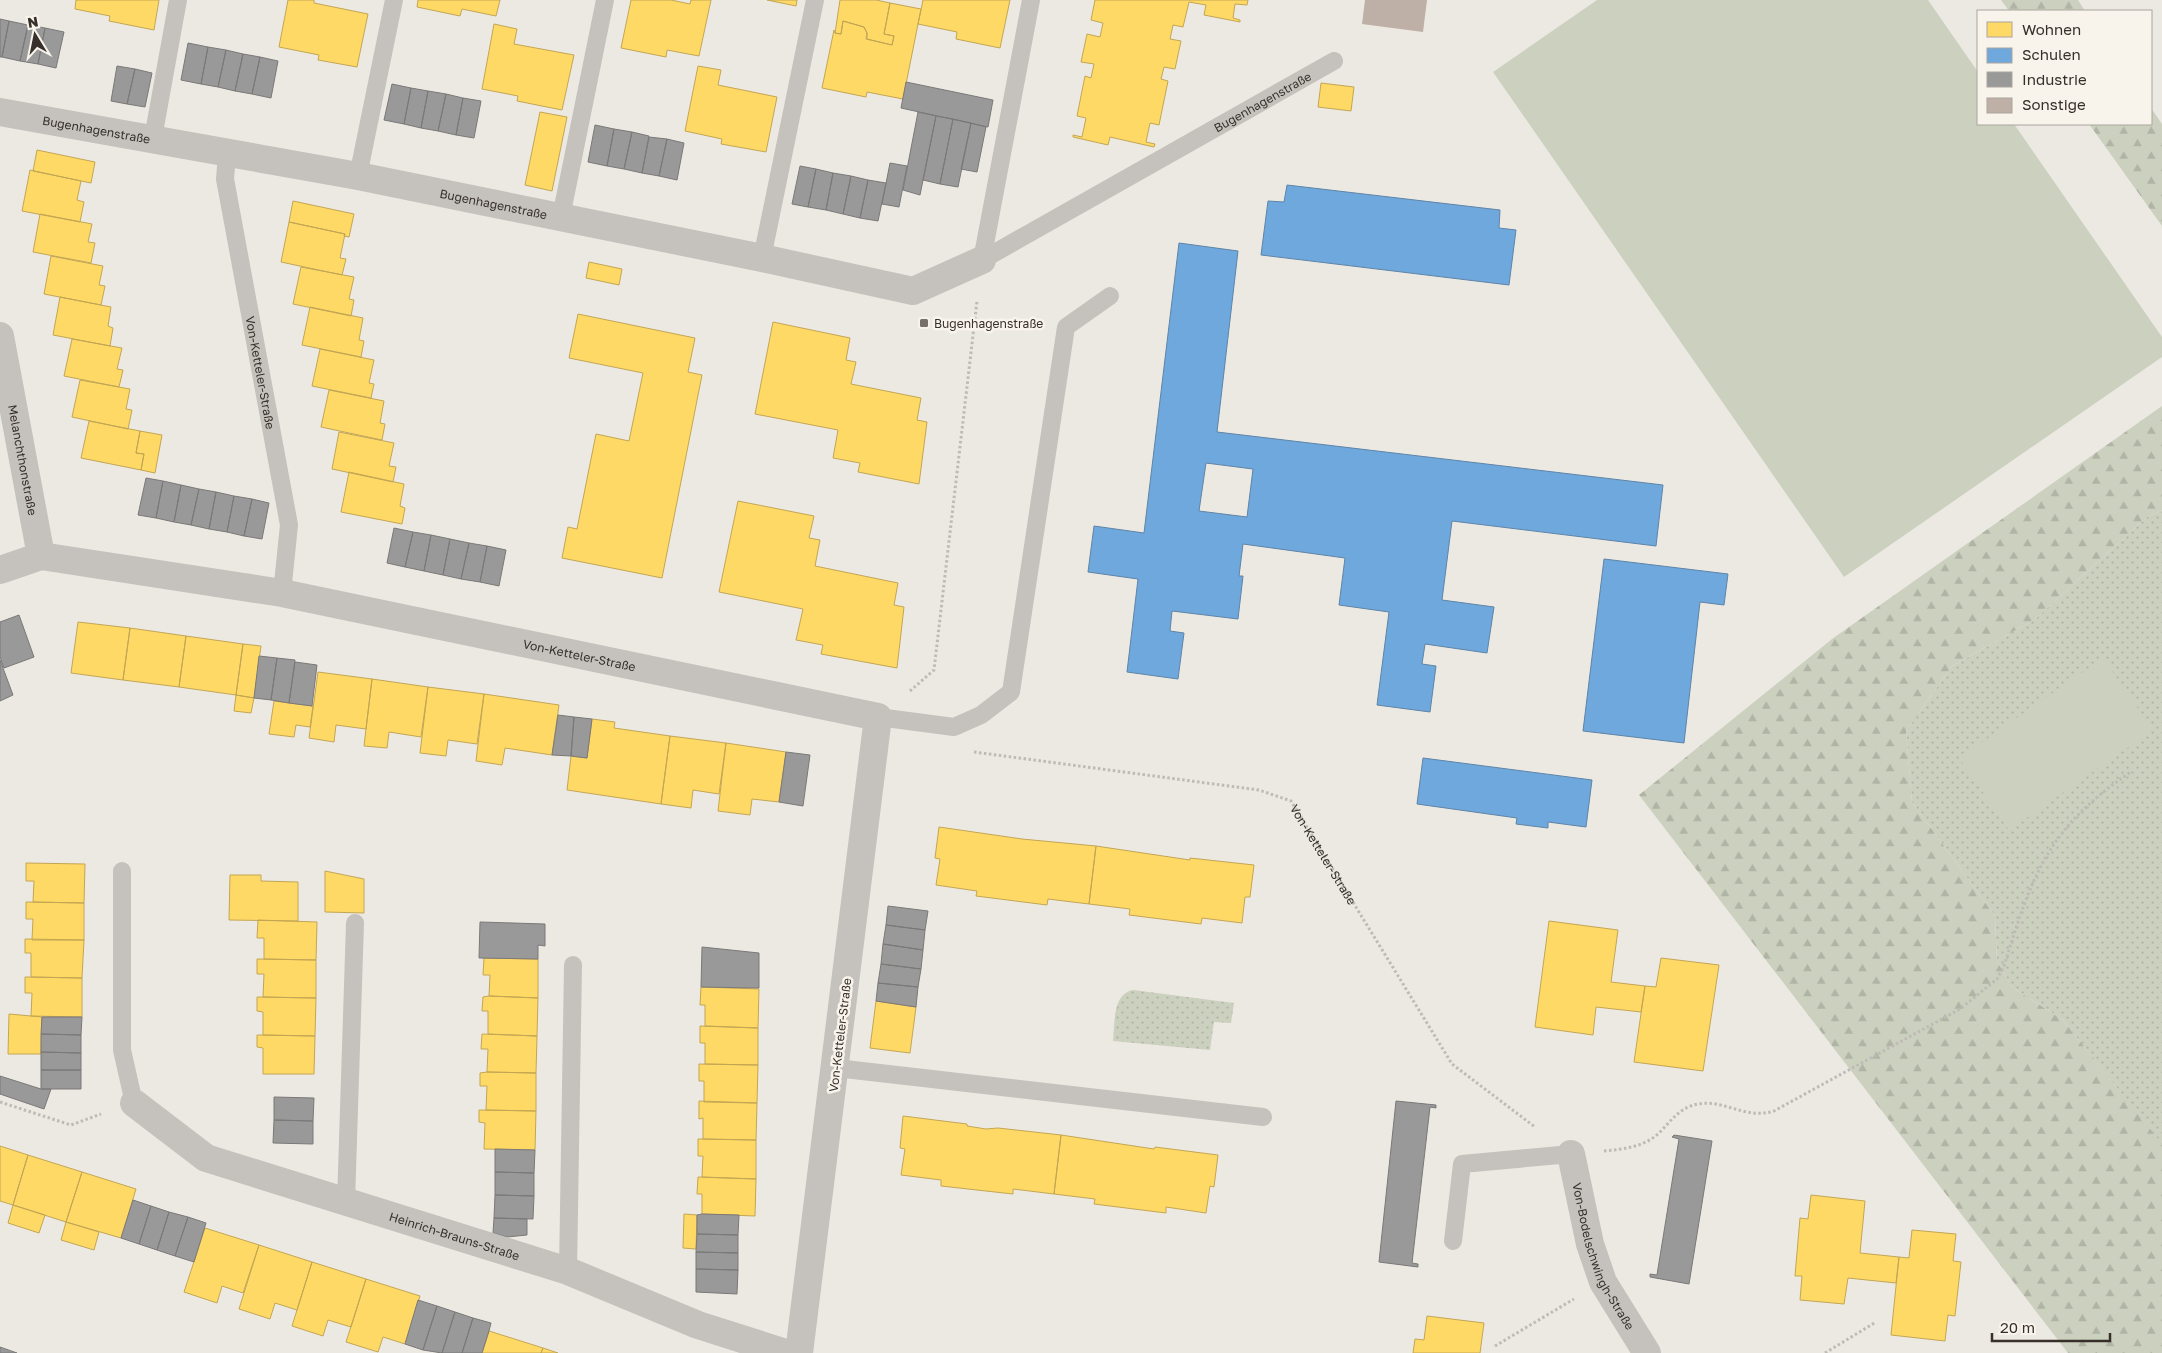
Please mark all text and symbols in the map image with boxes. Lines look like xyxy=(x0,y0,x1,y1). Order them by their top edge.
north arrow xyxy=(10,10,60,60)
legend xyxy=(1977,10,2152,125)
text: N xyxy=(26,12,39,31)
text: Wohnen xyxy=(2022,20,2081,38)
text: Schulen xyxy=(2022,45,2081,63)
street label: Bugenhagenstraße xyxy=(1211,68,1314,135)
text: Industrie xyxy=(2022,70,2087,88)
text: Sonstige xyxy=(2022,95,2086,113)
street label: Bugenhagenstraße xyxy=(41,112,152,146)
street label: Bugenhagenstraße xyxy=(438,185,549,222)
street label: Von-Ketteler-Straße xyxy=(243,315,279,430)
place label: Bugenhagenstraße xyxy=(934,316,1043,331)
marker: Bugenhagenstraße xyxy=(918,317,930,329)
street label: Melanchthonstraße xyxy=(5,403,41,517)
street label: Von-Ketteler-Straße xyxy=(522,636,637,674)
street label: Von-Ketteler-Straße xyxy=(1287,802,1360,907)
street label: Von-Ketteler-Straße xyxy=(826,977,854,1093)
street label: Von-Bodelschwingh-Straße xyxy=(1570,1181,1638,1332)
street label: Heinrich-Brauns-Straße xyxy=(388,1208,522,1263)
scale bar xyxy=(1992,1310,2110,1342)
text: 20 m xyxy=(2000,1318,2035,1336)

